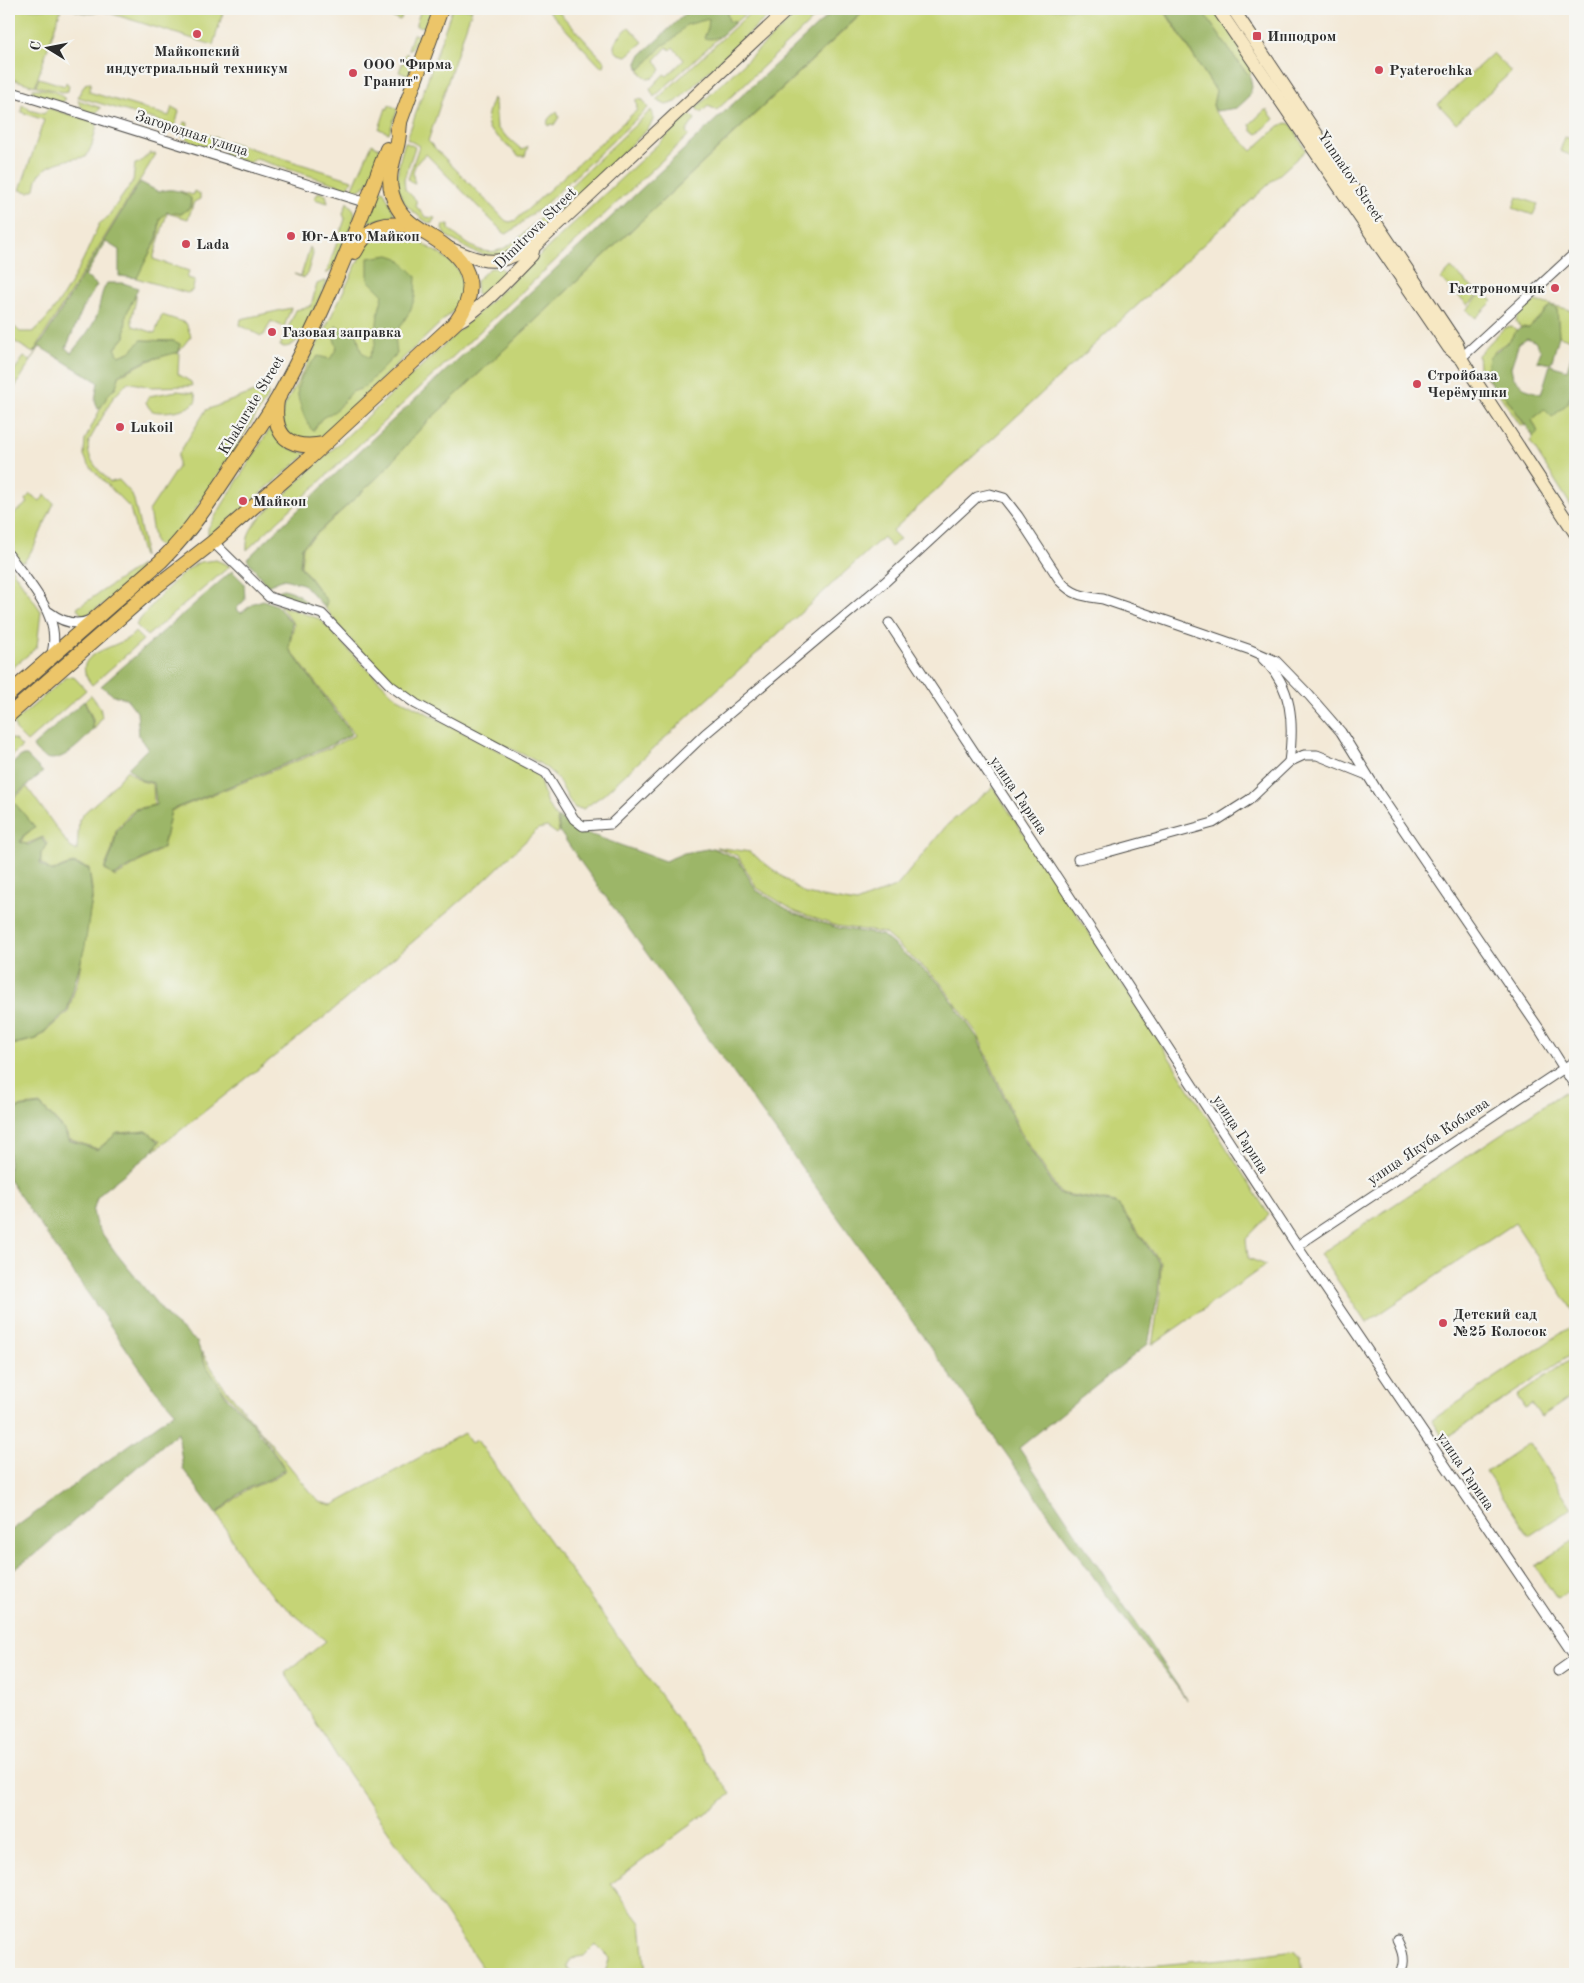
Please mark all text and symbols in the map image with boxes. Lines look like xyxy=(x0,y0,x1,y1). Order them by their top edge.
north arrow xyxy=(22,22,72,72)
marker: Майкопский индустриальный техникум xyxy=(191,28,203,40)
marker: Ипподром xyxy=(1251,30,1263,42)
place label: Ипподром xyxy=(1267,30,1337,45)
text: С xyxy=(28,40,44,52)
place label: Майкопский индустриальный техникум xyxy=(106,45,288,77)
place label: ООО "Фирма Гранит" xyxy=(363,58,452,90)
marker: Pyaterochka xyxy=(1373,64,1385,76)
place label: Pyaterochka xyxy=(1389,64,1473,79)
marker: ООО "Фирма Гранит" xyxy=(347,67,359,79)
street label: Загородная улица xyxy=(133,109,251,160)
street label: Yunnatov Street xyxy=(1314,129,1386,225)
street label: Dimitrova Street xyxy=(492,185,580,273)
marker: Юг-Авто Майкоп xyxy=(285,230,297,242)
place label: Юг-Авто Майкоп xyxy=(301,230,420,245)
marker: Lada xyxy=(180,238,192,250)
place label: Lada xyxy=(196,238,230,253)
place label: Гастрономчик xyxy=(1449,282,1545,297)
marker: Гастрономчик xyxy=(1549,282,1561,294)
marker: Газовая заправка xyxy=(266,326,278,338)
place label: Газовая заправка xyxy=(282,326,402,341)
street label: Khakurate Street xyxy=(217,354,288,458)
place label: Стройбаза Черёмушки xyxy=(1427,369,1507,401)
marker: Стройбаза Черёмушки xyxy=(1411,378,1423,390)
marker: Lukoil xyxy=(114,421,126,433)
place label: Lukoil xyxy=(130,421,174,436)
marker: Майкоп xyxy=(237,495,249,507)
place label: Майкоп xyxy=(253,495,307,510)
street label: улица Гарина xyxy=(986,754,1050,838)
street label: улица Гарина xyxy=(1209,1093,1271,1177)
street label: улица Якуба Коблева xyxy=(1365,1096,1493,1189)
place label: Детский сад №25 Колосок xyxy=(1453,1308,1547,1340)
marker: Детский сад №25 Колосок xyxy=(1437,1317,1449,1329)
street label: улица Гарина xyxy=(1433,1430,1497,1514)

